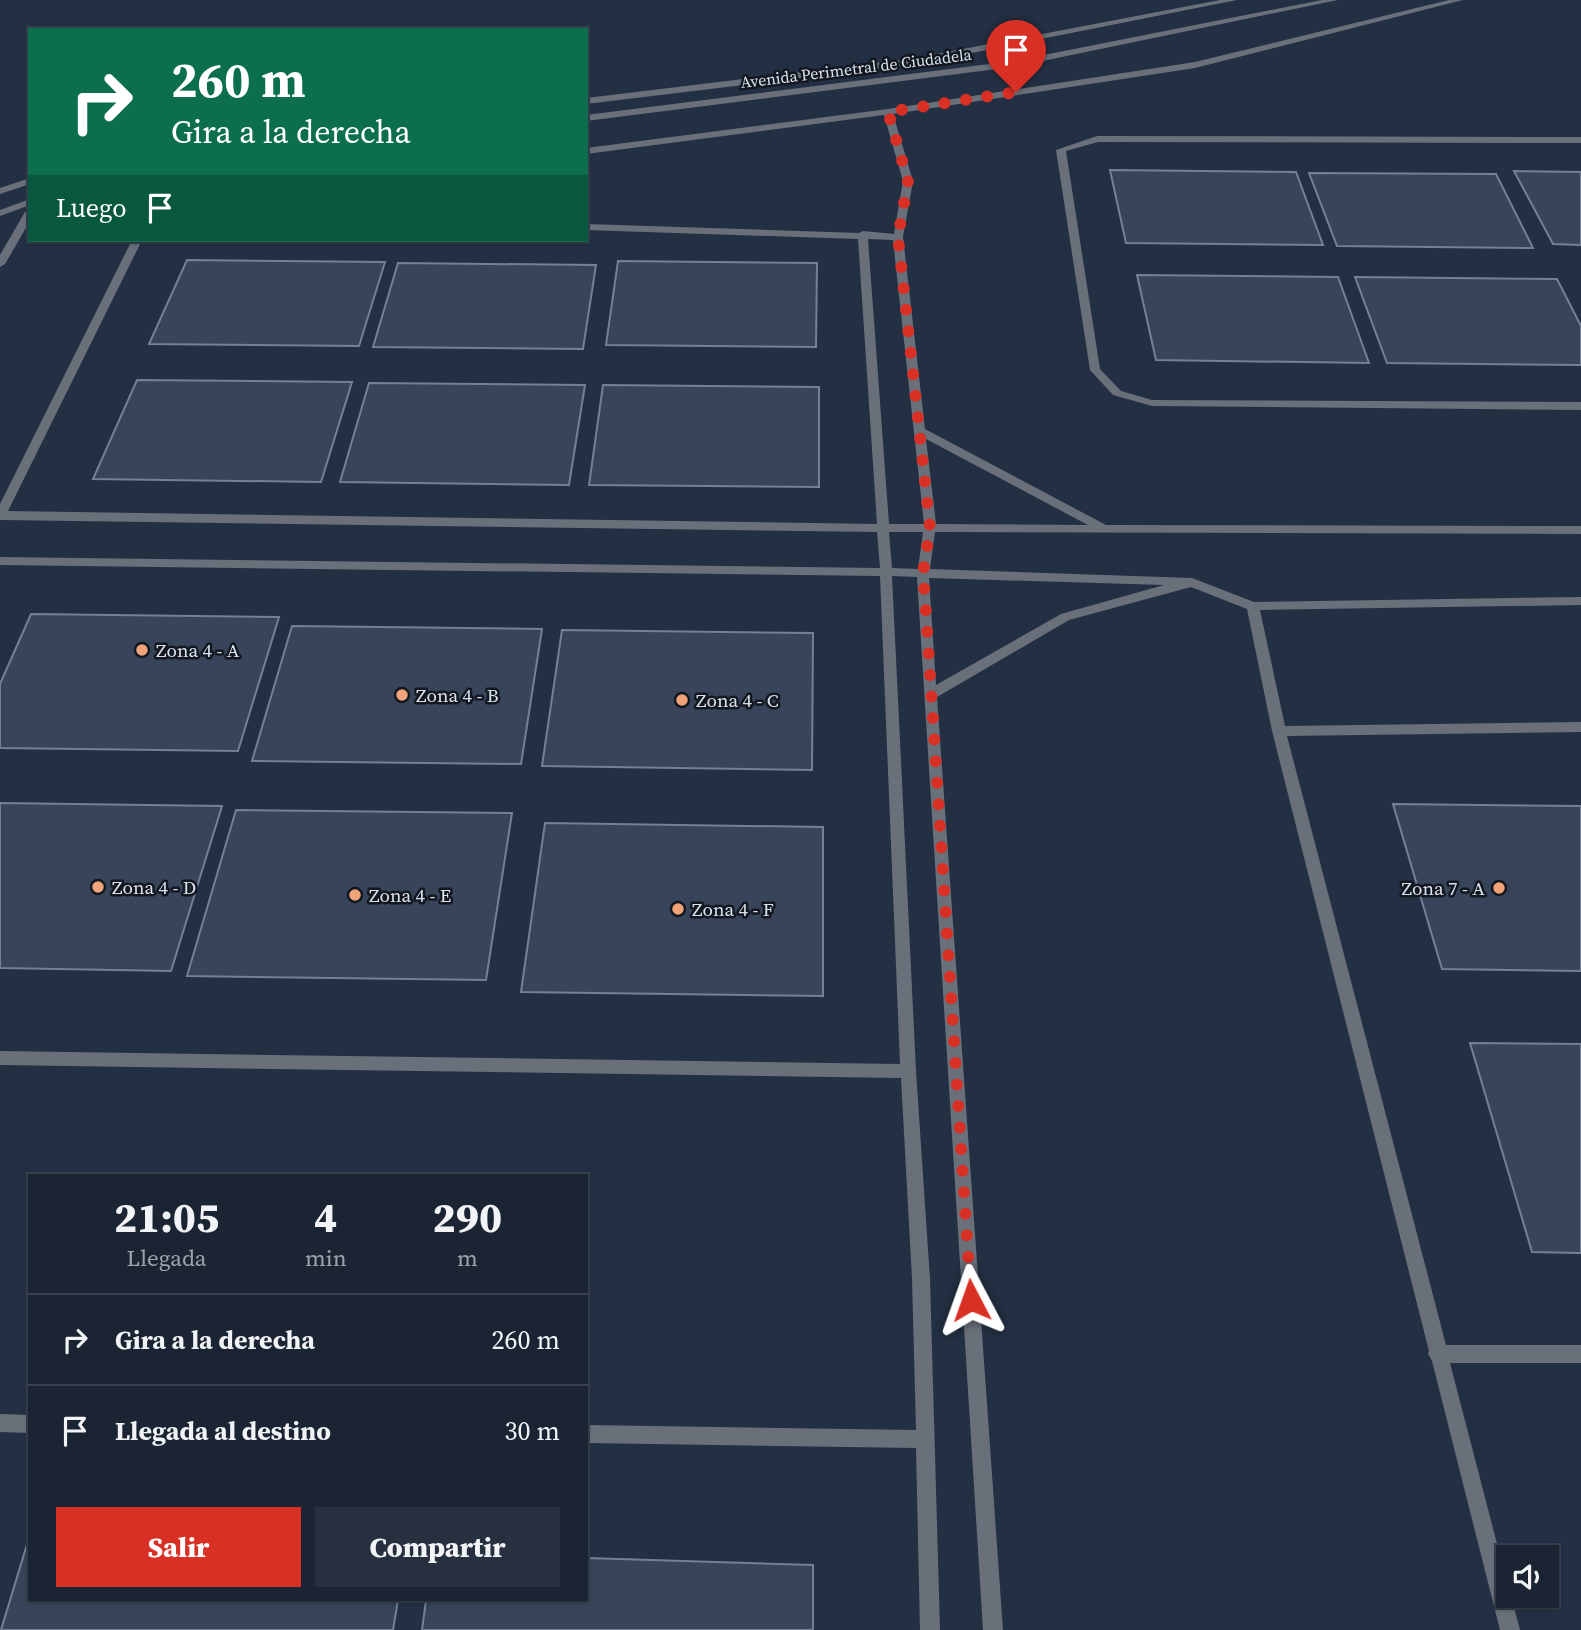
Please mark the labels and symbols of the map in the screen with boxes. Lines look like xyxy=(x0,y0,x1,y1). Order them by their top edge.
pin xyxy=(986,20,1046,92)
street label: Avenida Perimetral de Ciudadela xyxy=(739,43,974,93)
place label: Zona 4 - A xyxy=(156,637,240,663)
marker: Zona 4 - A xyxy=(134,642,150,658)
place label: Zona 4 - B xyxy=(416,682,499,708)
marker: Zona 4 - B xyxy=(394,687,410,703)
place label: Zona 4 - C xyxy=(696,687,779,713)
marker: Zona 4 - C xyxy=(674,692,690,708)
place label: Zona 4 - D xyxy=(112,874,196,900)
place label: Zona 7 - A xyxy=(1402,875,1485,901)
marker: Zona 4 - D xyxy=(90,879,106,895)
marker: Zona 7 - A xyxy=(1491,880,1507,896)
place label: Zona 4 - E xyxy=(369,882,451,908)
marker: Zona 4 - E xyxy=(347,887,363,903)
place label: Zona 4 - F xyxy=(692,896,774,922)
marker: Zona 4 - F xyxy=(670,901,686,917)
position arrow xyxy=(934,1263,1008,1337)

